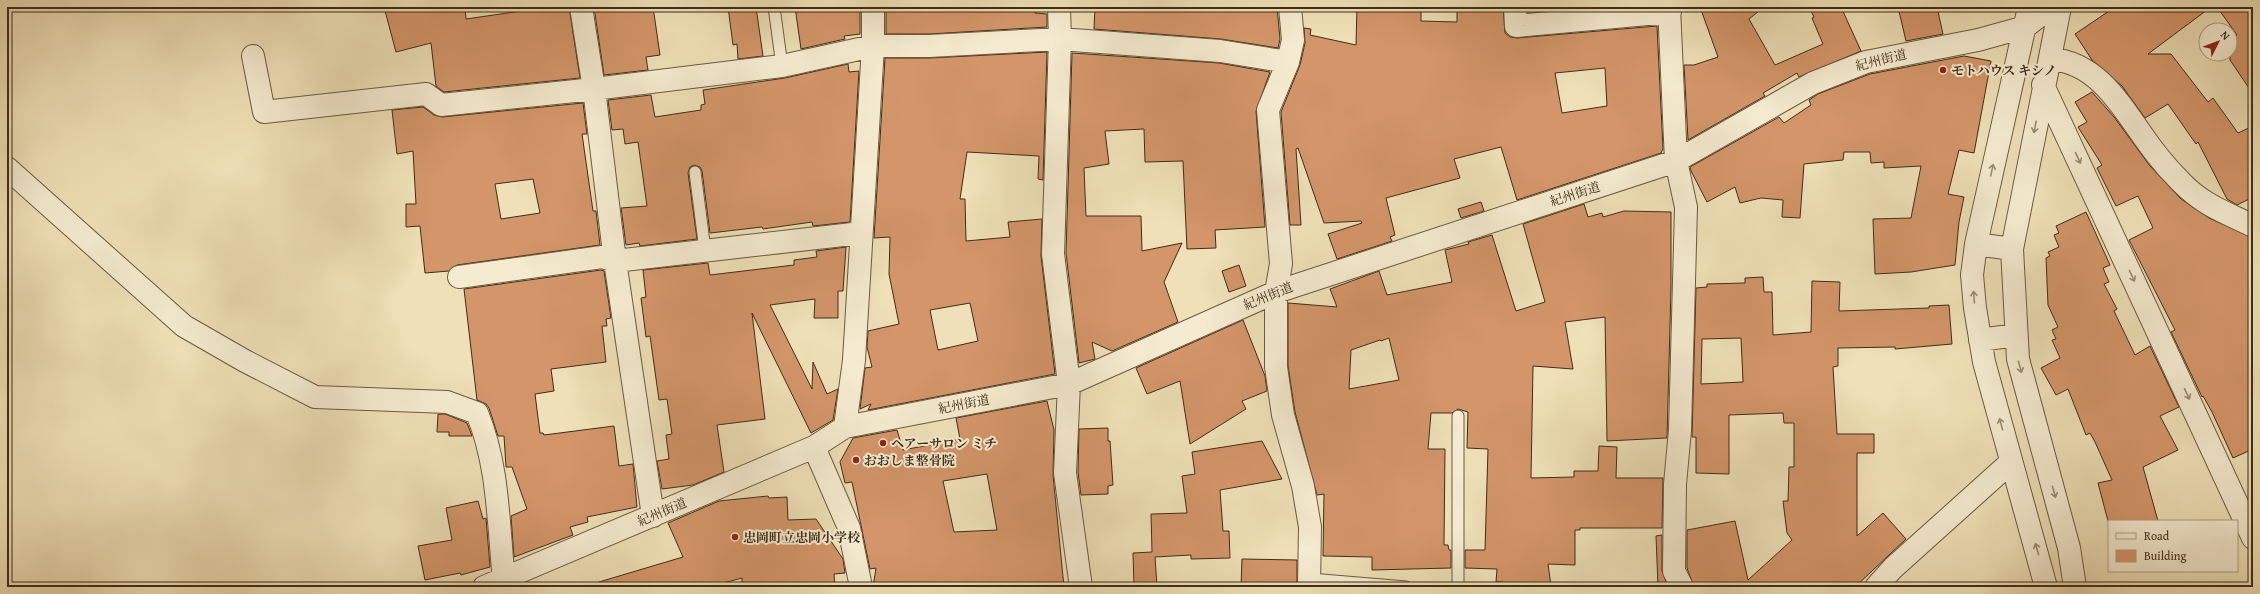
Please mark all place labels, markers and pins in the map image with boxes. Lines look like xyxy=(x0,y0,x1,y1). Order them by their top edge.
place label: モトハウス キシノ xyxy=(1951,61,2057,80)
marker: モトハウス キシノ xyxy=(1938,65,1948,75)
place label: ヘアーサロン ミチ xyxy=(891,434,997,453)
marker: ヘアーサロン ミチ xyxy=(878,438,888,448)
place label: おおしま整骨院 xyxy=(864,451,955,470)
marker: おおしま整骨院 xyxy=(851,455,861,465)
place label: 忠岡町立忠岡小学校 xyxy=(743,528,861,547)
marker: 忠岡町立忠岡小学校 xyxy=(730,532,740,542)

